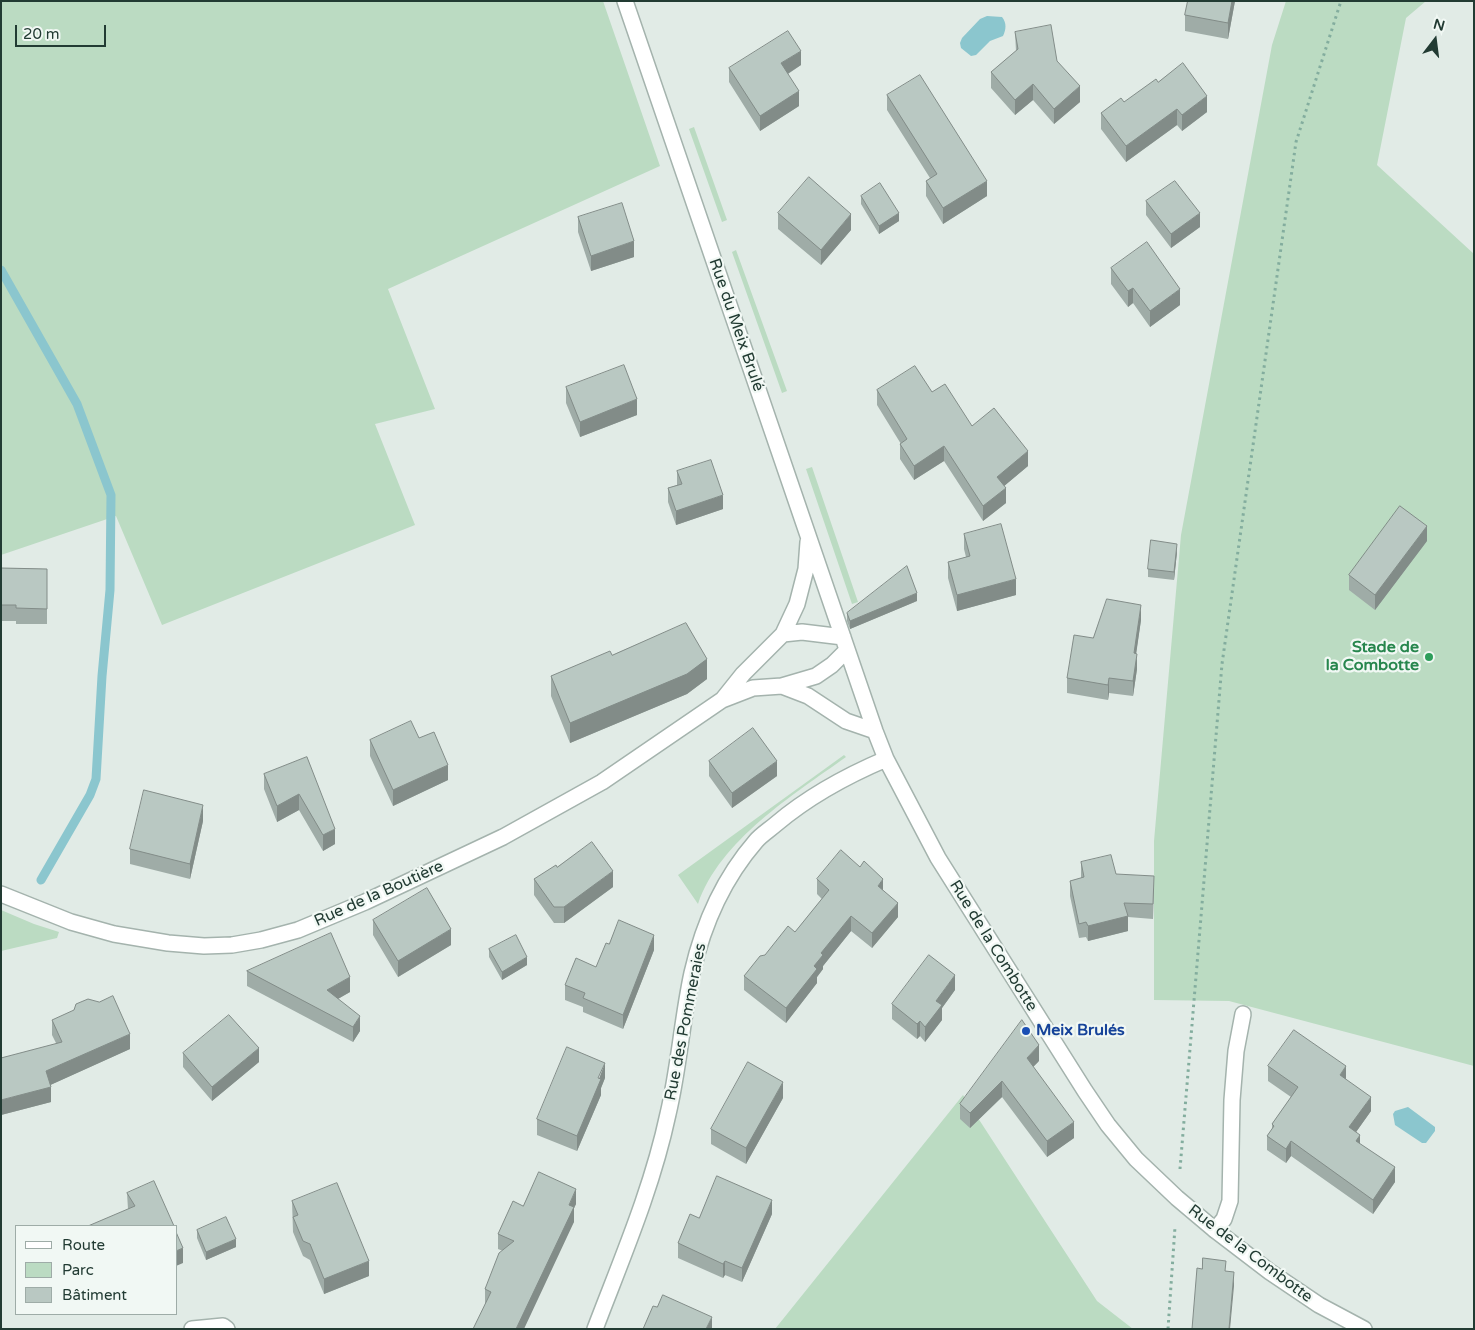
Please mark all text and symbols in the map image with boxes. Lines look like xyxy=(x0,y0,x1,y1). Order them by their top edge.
scale bar xyxy=(18,15,109,47)
north arrow xyxy=(1410,15,1460,65)
text: N xyxy=(1431,15,1447,35)
text: 20 m xyxy=(23,25,60,43)
street label: Rue du Meix Brulé xyxy=(704,256,768,394)
place label: Stade de la Combotte xyxy=(1326,638,1419,676)
marker: Stade de la Combotte xyxy=(1423,651,1435,663)
street label: Rue de la Boutière xyxy=(311,857,447,931)
street label: Rue de la Combotte xyxy=(945,877,1041,1015)
street label: Rue des Pommeraies xyxy=(661,942,711,1102)
place label: Meix Brulés xyxy=(1036,1021,1125,1041)
marker: Meix Brulés xyxy=(1020,1025,1032,1037)
street label: Rue de la Combotte xyxy=(1184,1201,1316,1307)
legend xyxy=(15,1225,178,1315)
text: Route xyxy=(62,1236,105,1254)
text: Parc xyxy=(62,1261,94,1279)
text: Bâtiment xyxy=(62,1286,127,1304)

